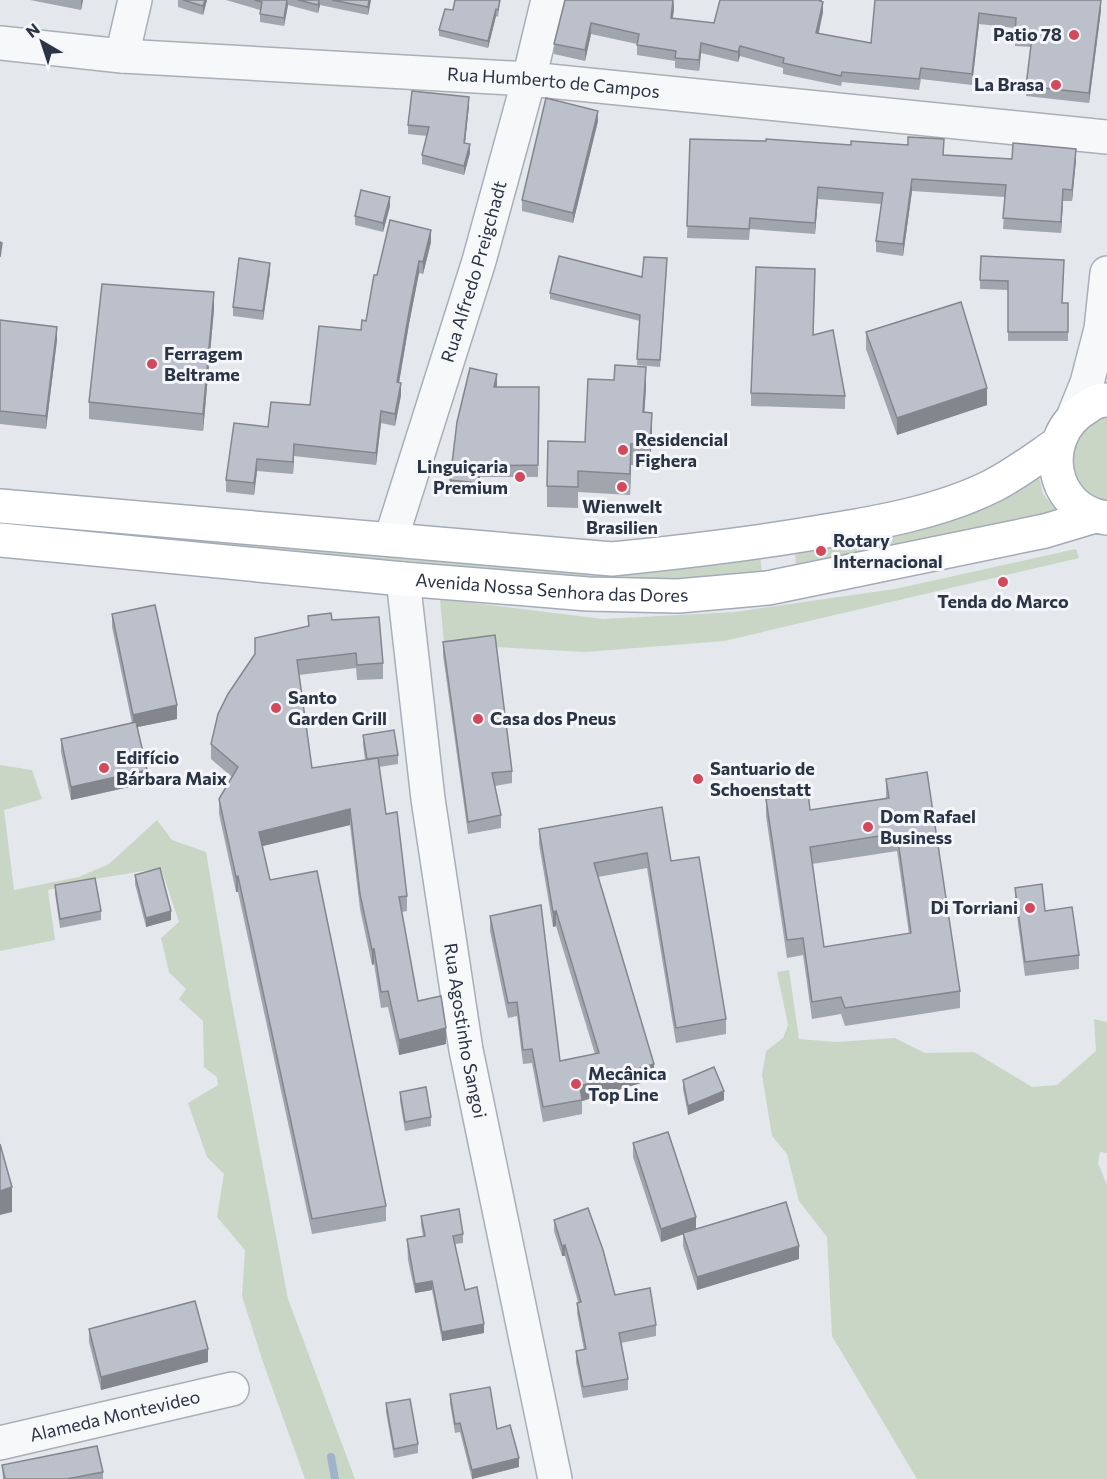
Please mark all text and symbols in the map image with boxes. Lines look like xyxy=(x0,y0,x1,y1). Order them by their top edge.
north arrow xyxy=(12,12,72,72)
text: N xyxy=(22,19,43,41)
place label: Patio 78 xyxy=(993,23,1062,45)
marker: Patio 78 xyxy=(1067,28,1081,42)
street label: Rua Humberto de Campos xyxy=(447,62,661,102)
place label: La Brasa xyxy=(974,73,1044,95)
marker: La Brasa xyxy=(1049,78,1063,92)
street label: Rua Alfredo Preigchadt xyxy=(436,178,511,365)
place label: Ferragem Beltrame xyxy=(164,342,243,385)
marker: Ferragem Beltrame xyxy=(145,357,159,371)
place label: Residencial Fighera xyxy=(635,428,728,471)
marker: Residencial Fighera xyxy=(616,443,630,457)
place label: Linguiçaria Premium xyxy=(417,455,508,498)
marker: Linguiçaria Premium xyxy=(513,470,527,484)
marker: Wienwelt Brasilien xyxy=(615,480,629,494)
place label: Wienwelt Brasilien xyxy=(582,495,662,538)
place label: Rotary Internacional xyxy=(833,529,943,572)
marker: Rotary Internacional xyxy=(814,544,828,558)
street label: Avenida Nossa Senhora das Dores xyxy=(415,568,689,606)
marker: Tenda do Marco xyxy=(996,575,1010,589)
place label: Tenda do Marco xyxy=(937,590,1069,612)
place label: Santo Garden Grill xyxy=(288,686,387,729)
marker: Santo Garden Grill xyxy=(269,701,283,715)
place label: Casa dos Pneus xyxy=(490,707,616,729)
marker: Casa dos Pneus xyxy=(471,712,485,726)
place label: Edifício Bárbara Maix xyxy=(116,746,227,789)
place label: Santuario de Schoenstatt xyxy=(710,757,815,800)
marker: Edifício Bárbara Maix xyxy=(97,761,111,775)
marker: Santuario de Schoenstatt xyxy=(691,772,705,786)
place label: Dom Rafael Business xyxy=(880,805,976,848)
marker: Dom Rafael Business xyxy=(861,820,875,834)
place label: Di Torriani xyxy=(931,896,1018,918)
marker: Di Torriani xyxy=(1023,901,1037,915)
street label: Rua Agostinho Sangoi xyxy=(440,941,492,1120)
place label: Mecânica Top Line xyxy=(588,1062,666,1105)
marker: Mecânica Top Line xyxy=(569,1077,583,1091)
street label: Alameda Montevideo xyxy=(27,1385,202,1446)

